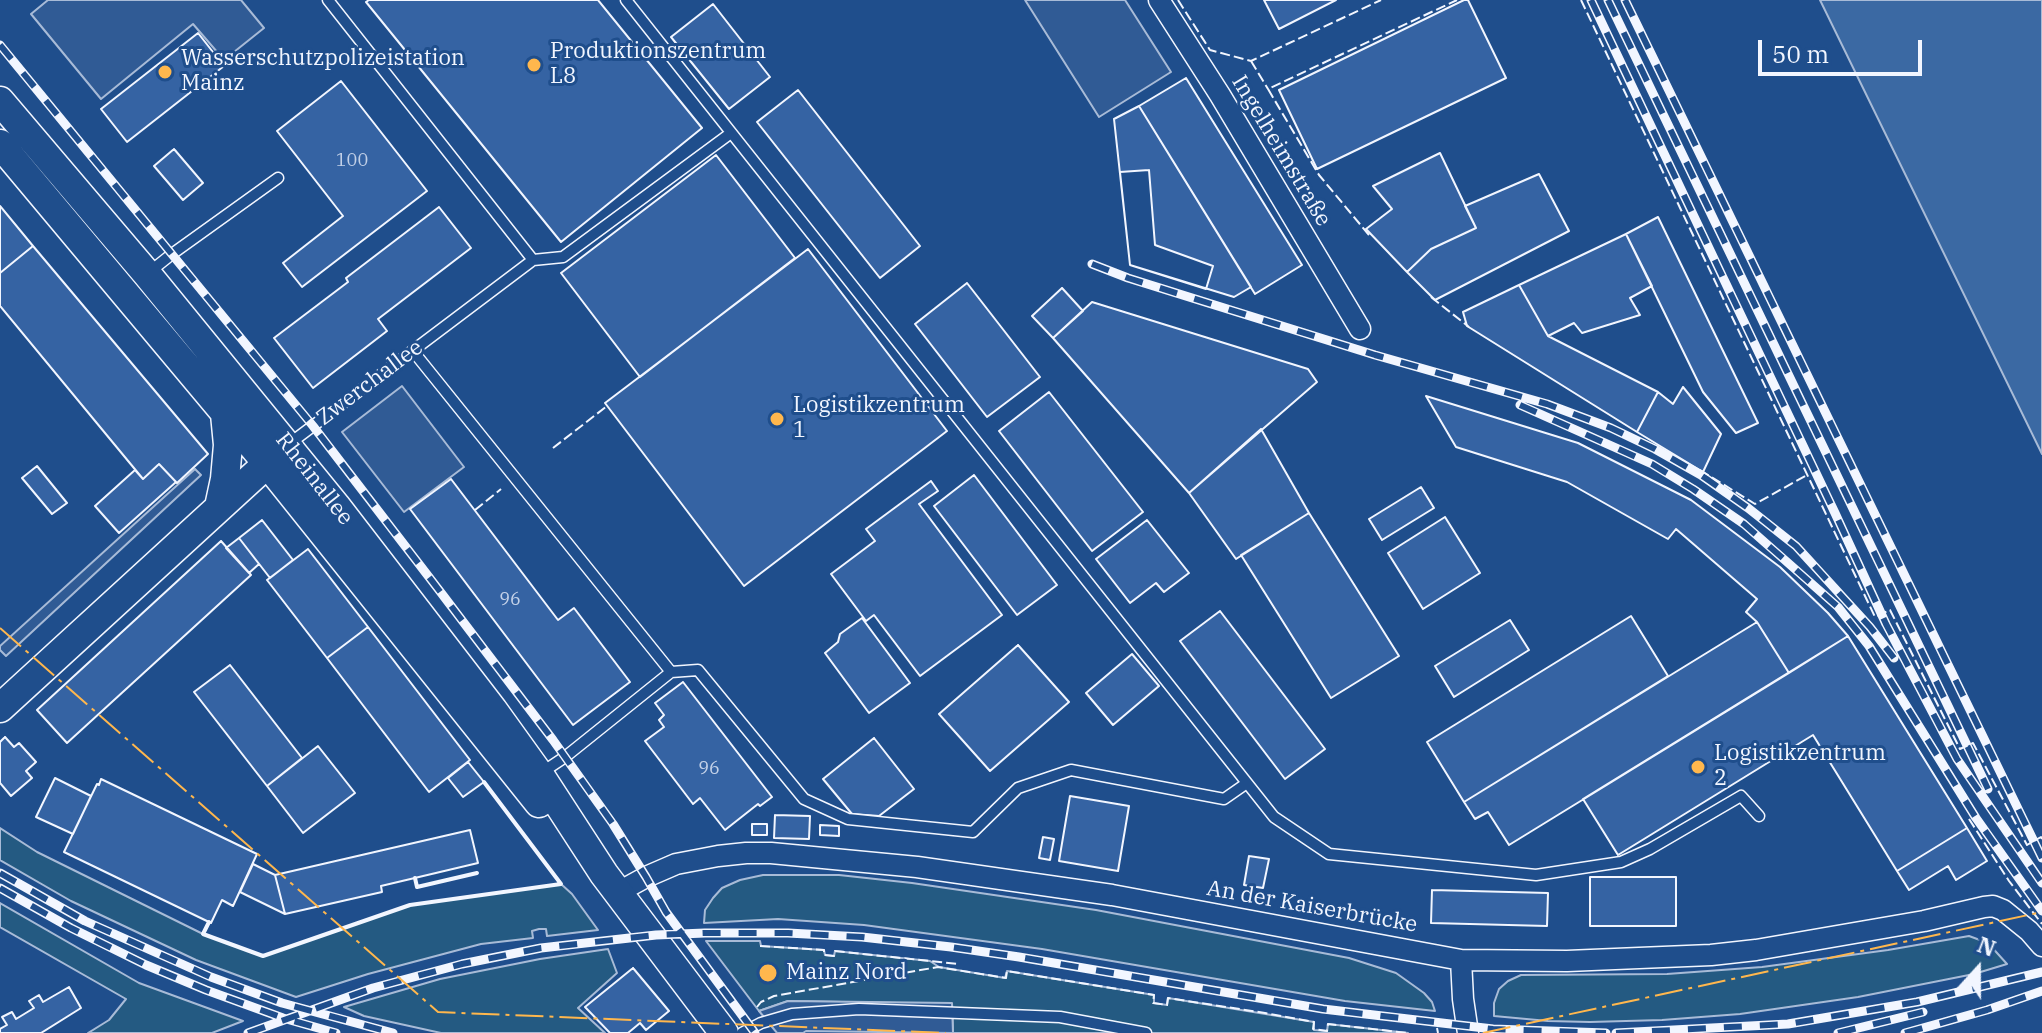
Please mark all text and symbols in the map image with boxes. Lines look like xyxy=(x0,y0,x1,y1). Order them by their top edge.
scale bar xyxy=(1762,24,1926,74)
text: 50 m xyxy=(1772,38,1829,70)
place label: Produktionszentrum L8 xyxy=(550,39,766,90)
place label: Wasserschutzpolizeistation Mainz xyxy=(181,46,465,98)
marker: Produktionszentrum L8 xyxy=(525,56,543,74)
marker: Wasserschutzpolizeistation Mainz xyxy=(156,63,174,81)
street label: Ingelheimstraße xyxy=(1226,71,1336,231)
house number: 100 xyxy=(336,150,368,172)
street label: Zwerchallee xyxy=(312,335,428,431)
place label: Logistikzentrum 1 xyxy=(793,393,965,444)
marker: Logistikzentrum 1 xyxy=(768,410,786,428)
street label: Rheinallee xyxy=(270,427,358,531)
house number: 96 xyxy=(499,589,521,611)
place label: Logistikzentrum 2 xyxy=(1714,741,1886,792)
house number: 96 xyxy=(698,758,720,780)
marker: Logistikzentrum 2 xyxy=(1689,758,1707,776)
street label: An der Kaiserbrücke xyxy=(1205,875,1419,939)
north arrow xyxy=(1938,929,2018,1009)
text: N xyxy=(1973,929,2000,963)
place label: Mainz Nord xyxy=(786,960,907,986)
marker: Mainz Nord xyxy=(757,962,779,984)

